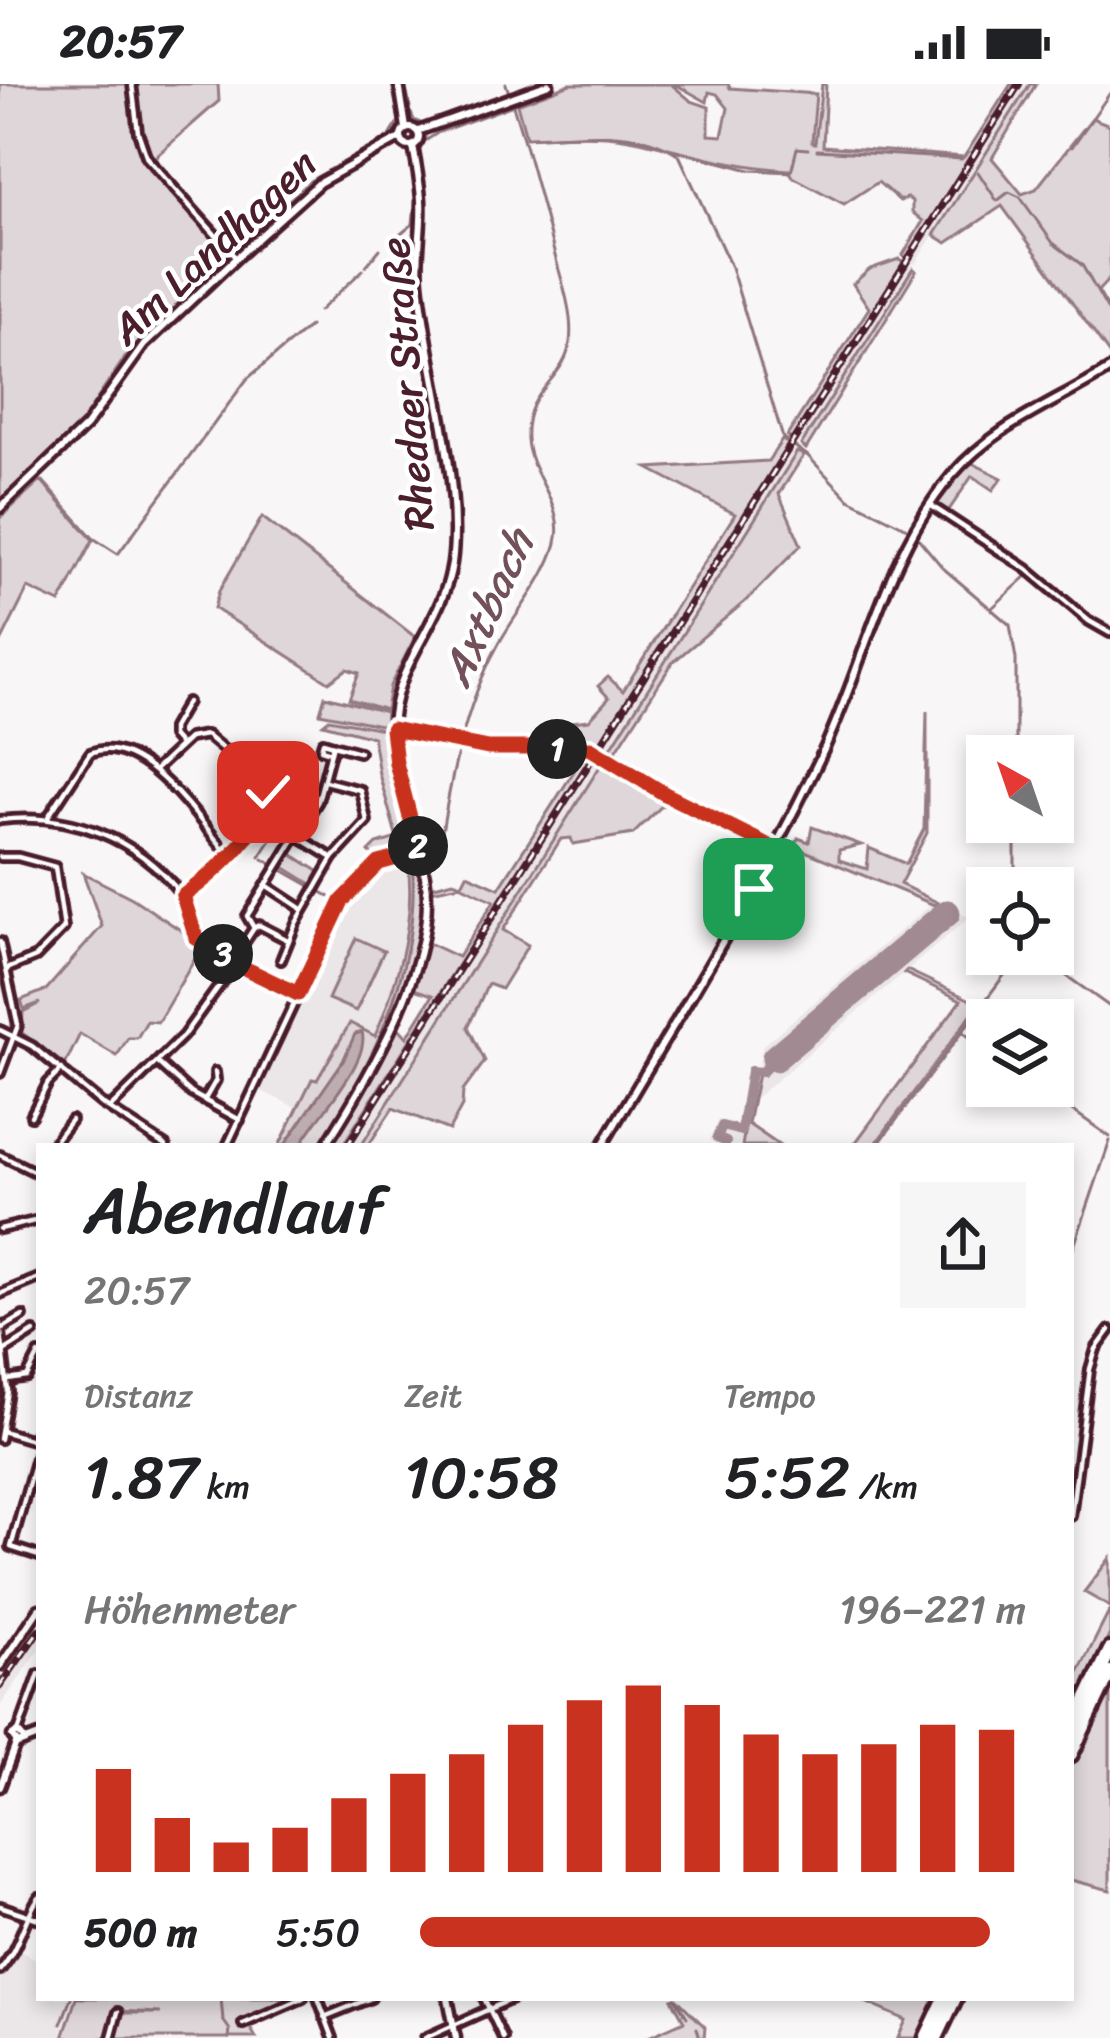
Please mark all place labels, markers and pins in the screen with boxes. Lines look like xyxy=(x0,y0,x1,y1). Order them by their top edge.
pin: 1 xyxy=(527,719,587,779)
pin xyxy=(217,741,319,843)
pin: 2 xyxy=(388,816,448,876)
pin xyxy=(703,838,805,940)
pin: 3 xyxy=(193,924,253,984)

